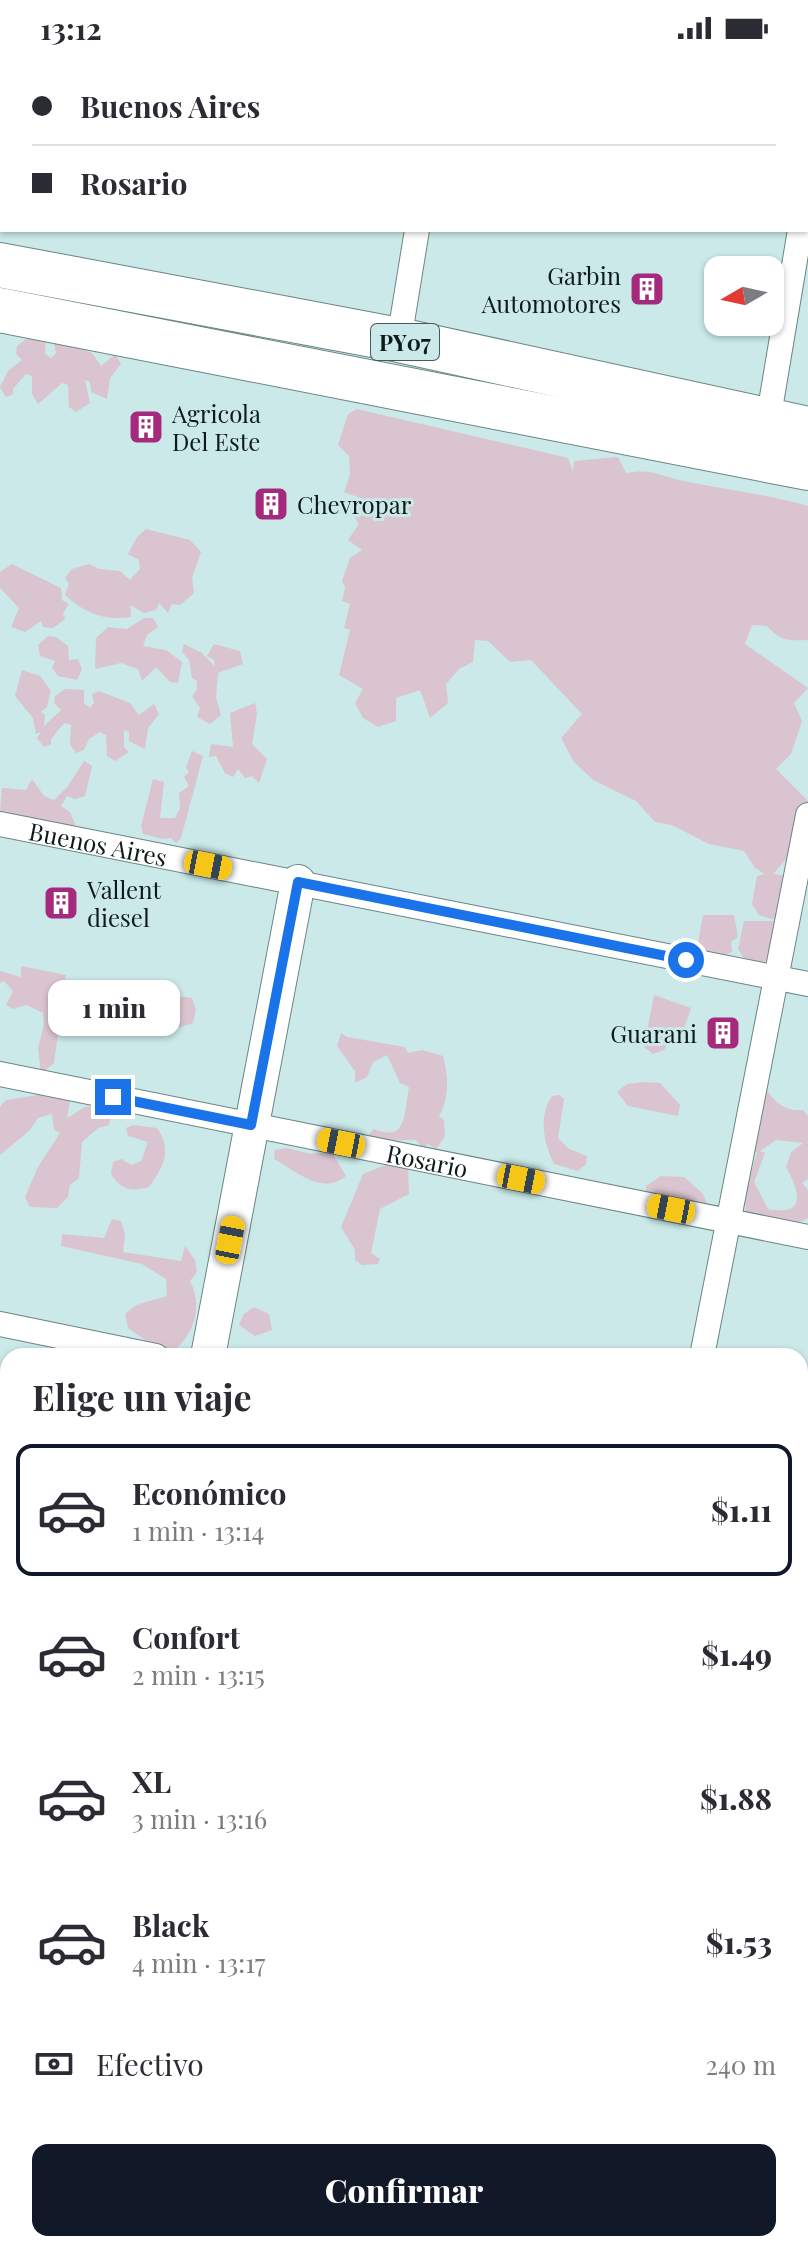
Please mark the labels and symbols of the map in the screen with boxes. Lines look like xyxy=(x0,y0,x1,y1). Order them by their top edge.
north arrow xyxy=(704,256,784,336)
place label: Garbin Automotores xyxy=(481,259,621,319)
building icon: Garbin Automotores xyxy=(628,270,666,308)
road number: PY07 xyxy=(371,324,439,360)
place label: Agricola Del Este xyxy=(171,397,261,457)
building icon: Agricola Del Este xyxy=(127,408,165,446)
building icon: Chevropar xyxy=(252,485,290,523)
place label: Chevropar xyxy=(297,488,412,520)
street label: Buenos Aires xyxy=(26,814,170,873)
car xyxy=(182,849,234,881)
place label: Vallent diesel xyxy=(86,873,162,933)
building icon: Vallent diesel xyxy=(42,884,80,922)
route start xyxy=(668,942,704,978)
callout: 1 min xyxy=(47,981,179,1037)
building icon: Guarani xyxy=(704,1014,742,1052)
place label: Guarani xyxy=(610,1017,697,1049)
route end xyxy=(95,1079,131,1115)
car xyxy=(315,1127,367,1159)
street label: Rosario xyxy=(384,1136,471,1184)
car xyxy=(495,1163,547,1195)
car xyxy=(645,1193,697,1225)
car xyxy=(214,1214,246,1266)

